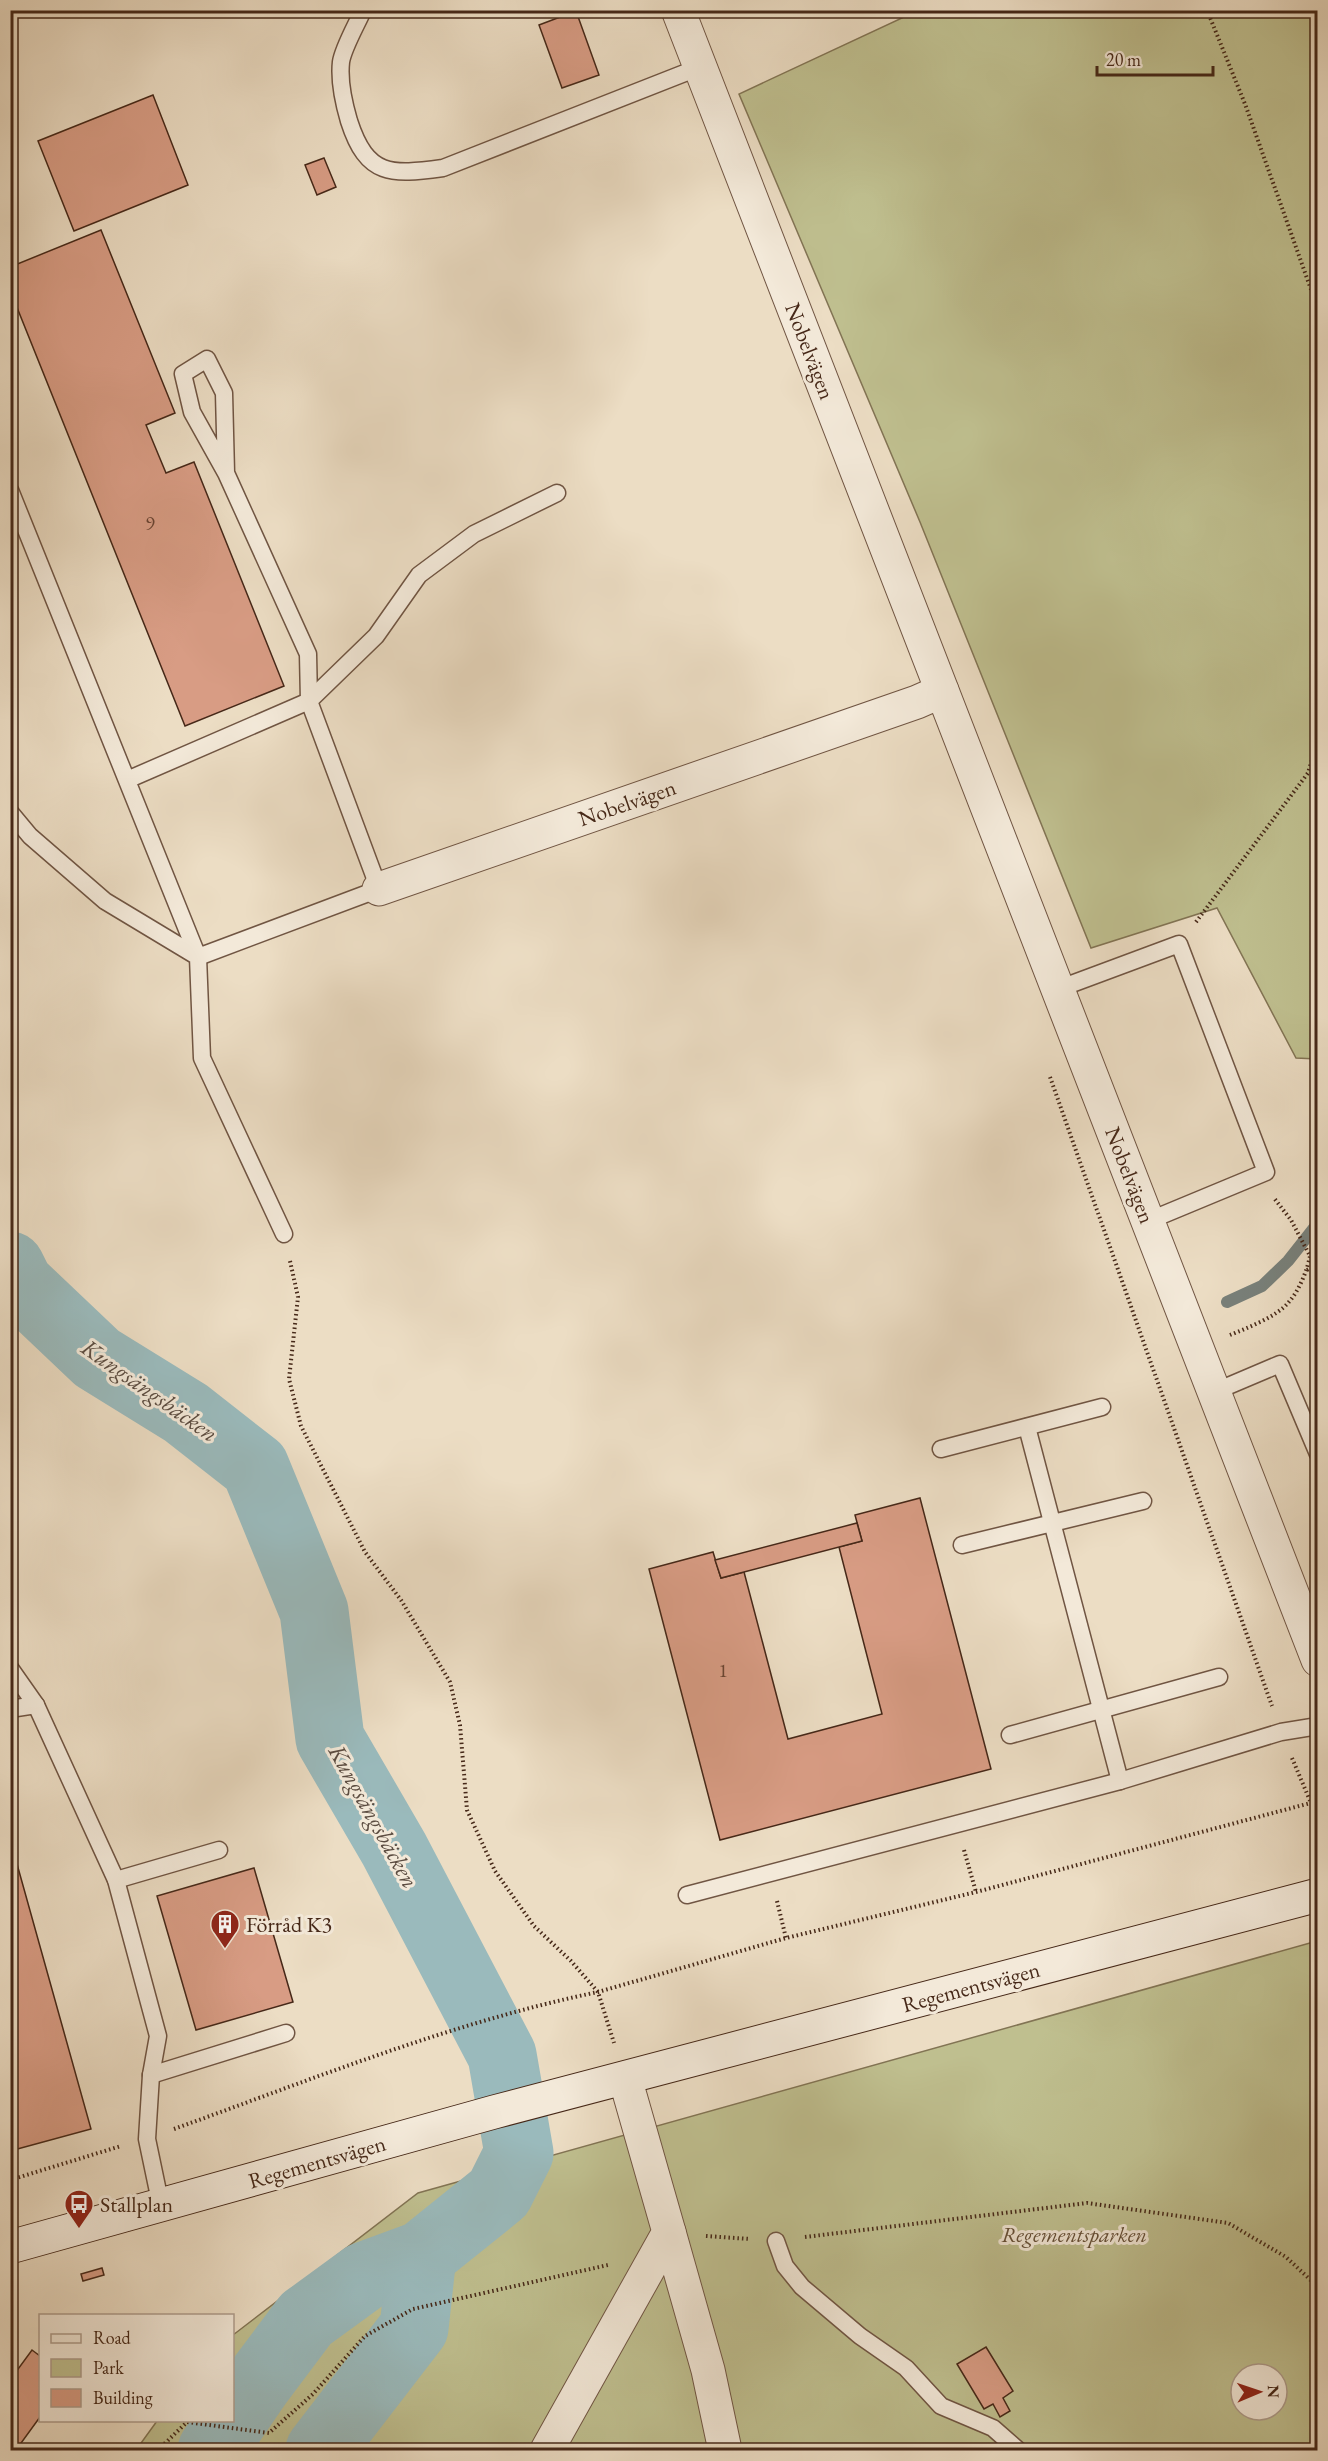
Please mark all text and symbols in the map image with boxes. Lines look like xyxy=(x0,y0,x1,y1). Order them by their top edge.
scale bar xyxy=(1097,39,1212,77)
text: 20 m xyxy=(1106,48,1141,71)
street label: Nobelvägen xyxy=(778,298,842,404)
house number: 9 xyxy=(145,510,155,536)
street label: Nobelvägen xyxy=(574,773,680,833)
street label: Nobelvägen xyxy=(1098,1122,1162,1228)
water label: Kungsängsbäcken xyxy=(75,1331,224,1448)
house number: 1 xyxy=(718,1657,728,1683)
water label: Kungsängsbäcken xyxy=(321,1738,426,1893)
building icon: Förråd K3 xyxy=(209,1908,241,1950)
place label: Förråd K3 xyxy=(246,1910,332,1939)
street label: Regementsvägen xyxy=(899,1955,1044,2019)
street label: Regementsvägen xyxy=(245,2128,389,2195)
bus stop icon: Stallplan xyxy=(63,2188,95,2230)
place label: Stallplan xyxy=(100,2190,174,2219)
park label: Regementsparken xyxy=(1001,2220,1147,2249)
legend xyxy=(39,2314,234,2422)
text: Road xyxy=(93,2326,132,2349)
text: Park xyxy=(93,2356,124,2379)
north arrow xyxy=(1229,2362,1289,2422)
text: N xyxy=(1263,2385,1284,2398)
text: Building xyxy=(93,2386,153,2409)

